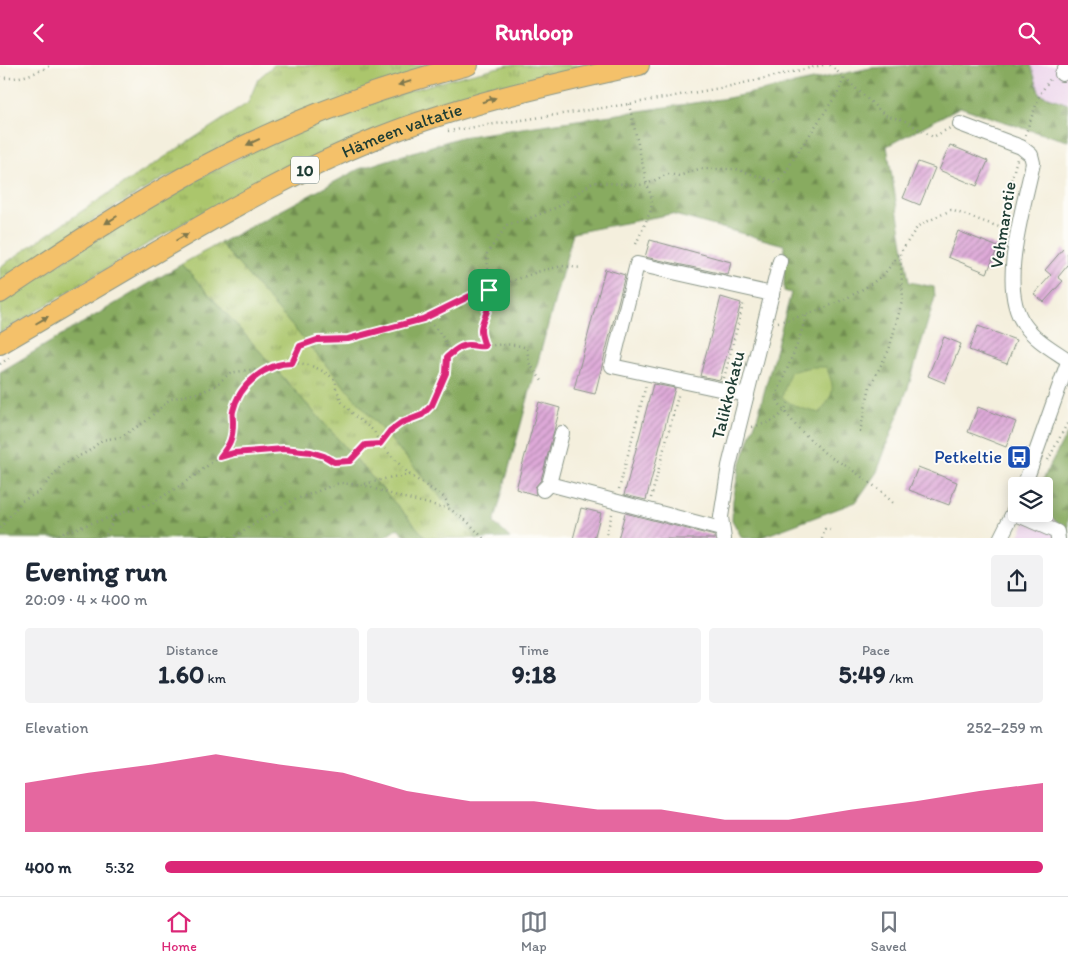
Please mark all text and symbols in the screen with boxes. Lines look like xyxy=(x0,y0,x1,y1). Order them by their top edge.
icon: back xyxy=(25,19,53,47)
text: Runloop xyxy=(495,19,573,46)
icon: search xyxy=(1015,19,1043,47)
one-way arrow xyxy=(397,80,412,88)
one-way arrow xyxy=(482,96,497,104)
street label: Hämeen valtatie xyxy=(338,98,465,163)
one-way arrow xyxy=(246,138,260,146)
road number: 10 xyxy=(291,157,319,183)
street label: Vehmarotie xyxy=(985,180,1021,270)
one-way arrow xyxy=(104,215,117,225)
one-way arrow xyxy=(176,233,189,242)
pin xyxy=(468,269,510,311)
icon: arrive xyxy=(475,276,503,304)
one-way arrow xyxy=(35,315,49,324)
street label: Talikkokatu xyxy=(706,348,750,441)
bus stop icon: Petkeltie xyxy=(1006,444,1032,470)
place label: Petkeltie xyxy=(934,446,1002,468)
map controls xyxy=(1008,477,1053,522)
button: layers xyxy=(1008,477,1053,522)
text: Evening run xyxy=(25,554,167,588)
button: share xyxy=(991,555,1043,607)
text: 20:09 · 4 × 400 m xyxy=(25,590,147,609)
text: Distance xyxy=(166,642,218,659)
text: Time xyxy=(519,642,549,659)
text: Pace xyxy=(862,642,890,659)
text: 1.60 xyxy=(158,659,204,689)
text: 9:18 xyxy=(512,659,556,689)
text: 5:49 xyxy=(839,659,886,689)
text: km xyxy=(204,670,226,687)
text: /km xyxy=(886,670,913,687)
text: Elevation xyxy=(25,718,89,737)
text: 252–259 m xyxy=(967,718,1043,737)
text: 400 m xyxy=(25,858,71,877)
text: 5:32 xyxy=(105,858,134,877)
tab: Home xyxy=(162,908,197,955)
tab: Map xyxy=(520,908,548,955)
tab: Saved xyxy=(871,908,907,955)

